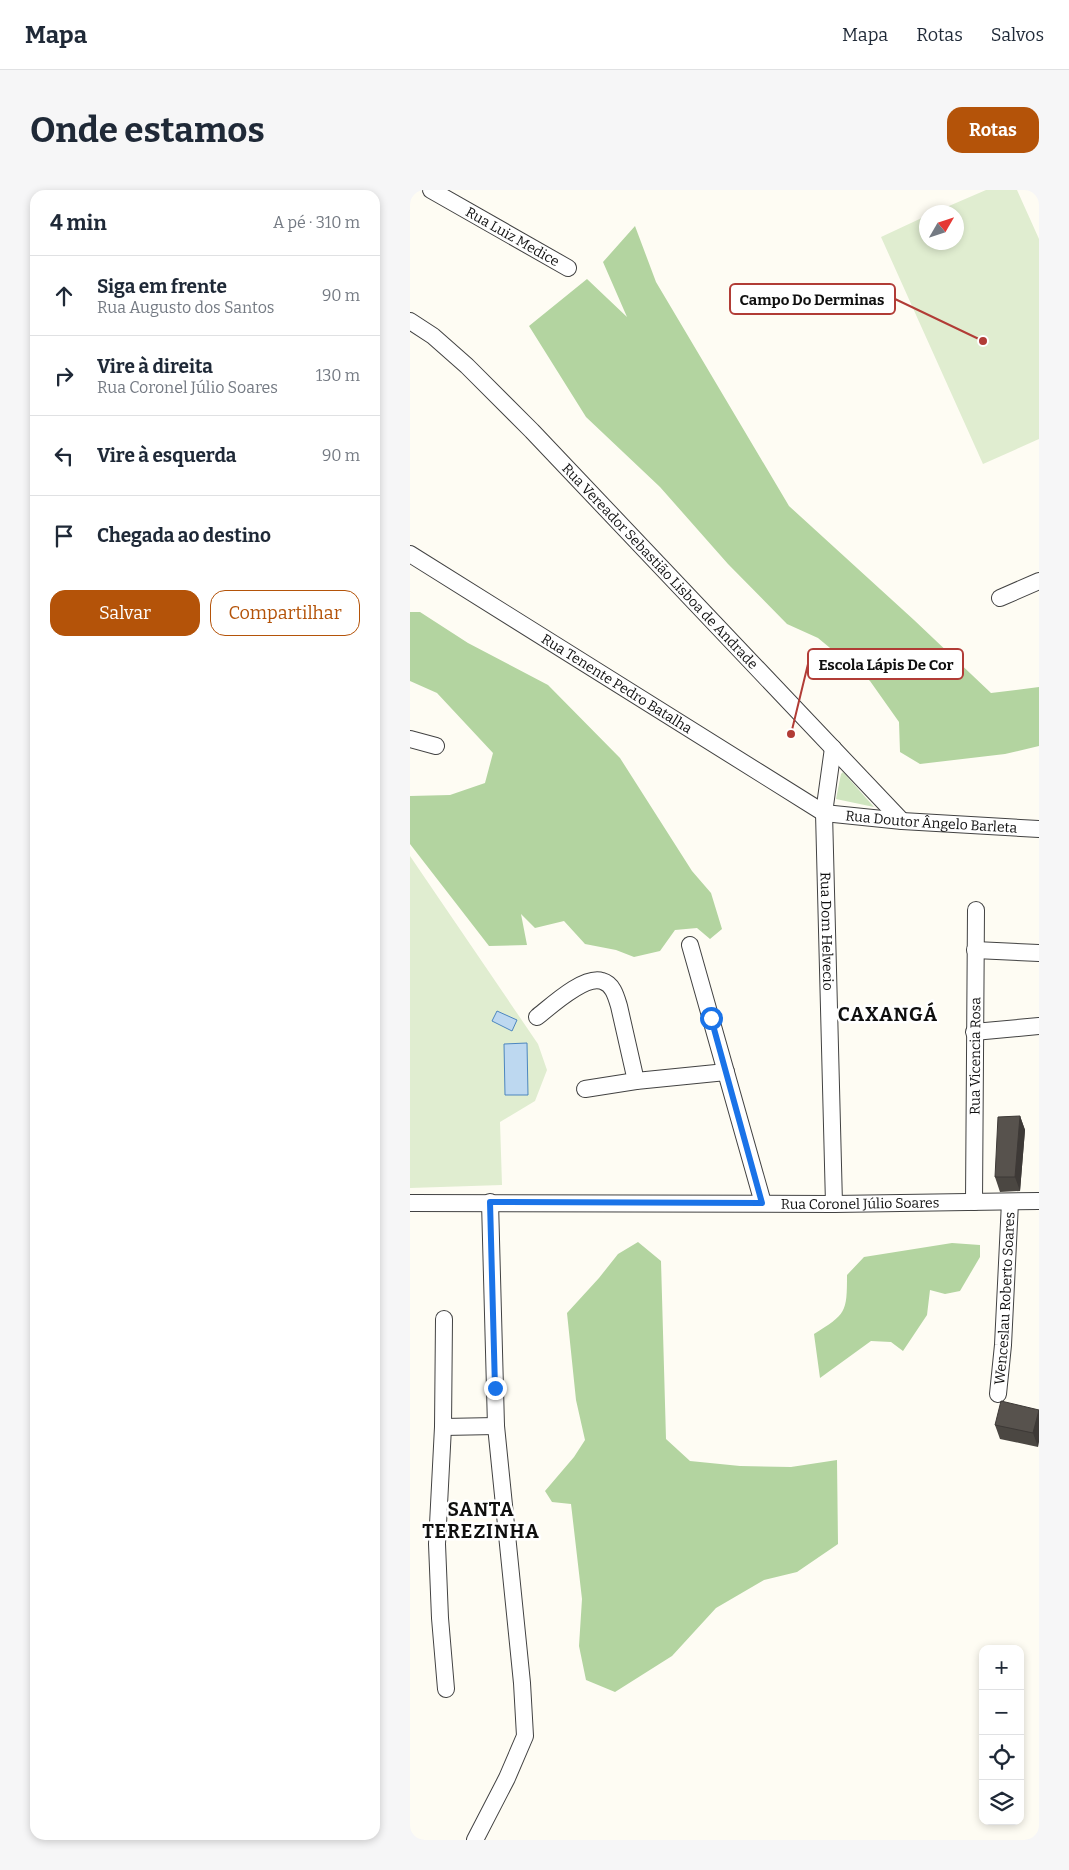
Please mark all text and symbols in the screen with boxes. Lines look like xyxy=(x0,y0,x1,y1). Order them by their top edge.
text: Mapa xyxy=(25,21,87,49)
text: Mapa xyxy=(842,24,888,46)
text: Rotas xyxy=(916,24,963,46)
text: Salvos xyxy=(991,24,1044,46)
button: Rotas xyxy=(947,107,1039,153)
text: Onde estamos xyxy=(30,109,265,151)
street label: Rua Luiz Medice xyxy=(463,203,563,270)
north arrow xyxy=(919,205,964,250)
text: 4 min xyxy=(50,210,107,236)
text: A pé · 310 m xyxy=(273,213,360,232)
text: Siga em frente xyxy=(97,275,227,298)
icon: ahead xyxy=(50,282,78,310)
callout: Campo Do Derminas xyxy=(730,284,895,314)
text: 90 m xyxy=(322,286,360,305)
text: Campo Do Derminas xyxy=(740,291,884,309)
text: Rua Augusto dos Santos xyxy=(97,298,274,317)
text: Vire à direita xyxy=(97,355,213,378)
icon: right xyxy=(50,362,78,390)
text: 130 m xyxy=(316,366,360,385)
text: Rua Coronel Júlio Soares xyxy=(97,378,278,397)
icon: left xyxy=(50,442,78,470)
text: Vire à esquerda xyxy=(97,444,236,467)
text: 90 m xyxy=(322,446,360,465)
street label: Rua Vereador Sebastião Lisboa de Andrade xyxy=(559,460,762,673)
icon: arrive xyxy=(50,522,78,550)
text: Chegada ao destino xyxy=(97,524,271,547)
button: Salvar xyxy=(50,590,200,636)
button: Compartilhar xyxy=(210,590,360,636)
street label: Rua Tenente Pedro Batalha xyxy=(538,630,696,737)
callout: Escola Lápis De Cor xyxy=(808,649,963,679)
text: Escola Lápis De Cor xyxy=(818,656,954,674)
street label: Rua Doutor Ângelo Barleta xyxy=(845,807,1018,836)
street label: Rua Dom Helvecio xyxy=(817,872,837,991)
street label: Rua Vicencia Rosa xyxy=(966,997,984,1115)
district label: CAXANGÁ xyxy=(838,1001,938,1026)
route start xyxy=(700,1007,723,1030)
street label: Rua Coronel Júlio Soares xyxy=(781,1194,939,1213)
street label: Wenceslau Roberto Soares xyxy=(991,1211,1018,1385)
route end xyxy=(484,1377,507,1400)
district label: SANTA TEREZINHA xyxy=(422,1498,540,1543)
map controls xyxy=(979,1645,1024,1825)
button: + xyxy=(979,1645,1024,1690)
button: − xyxy=(979,1690,1024,1735)
button: locate xyxy=(979,1735,1024,1780)
button: layers xyxy=(979,1780,1024,1825)

